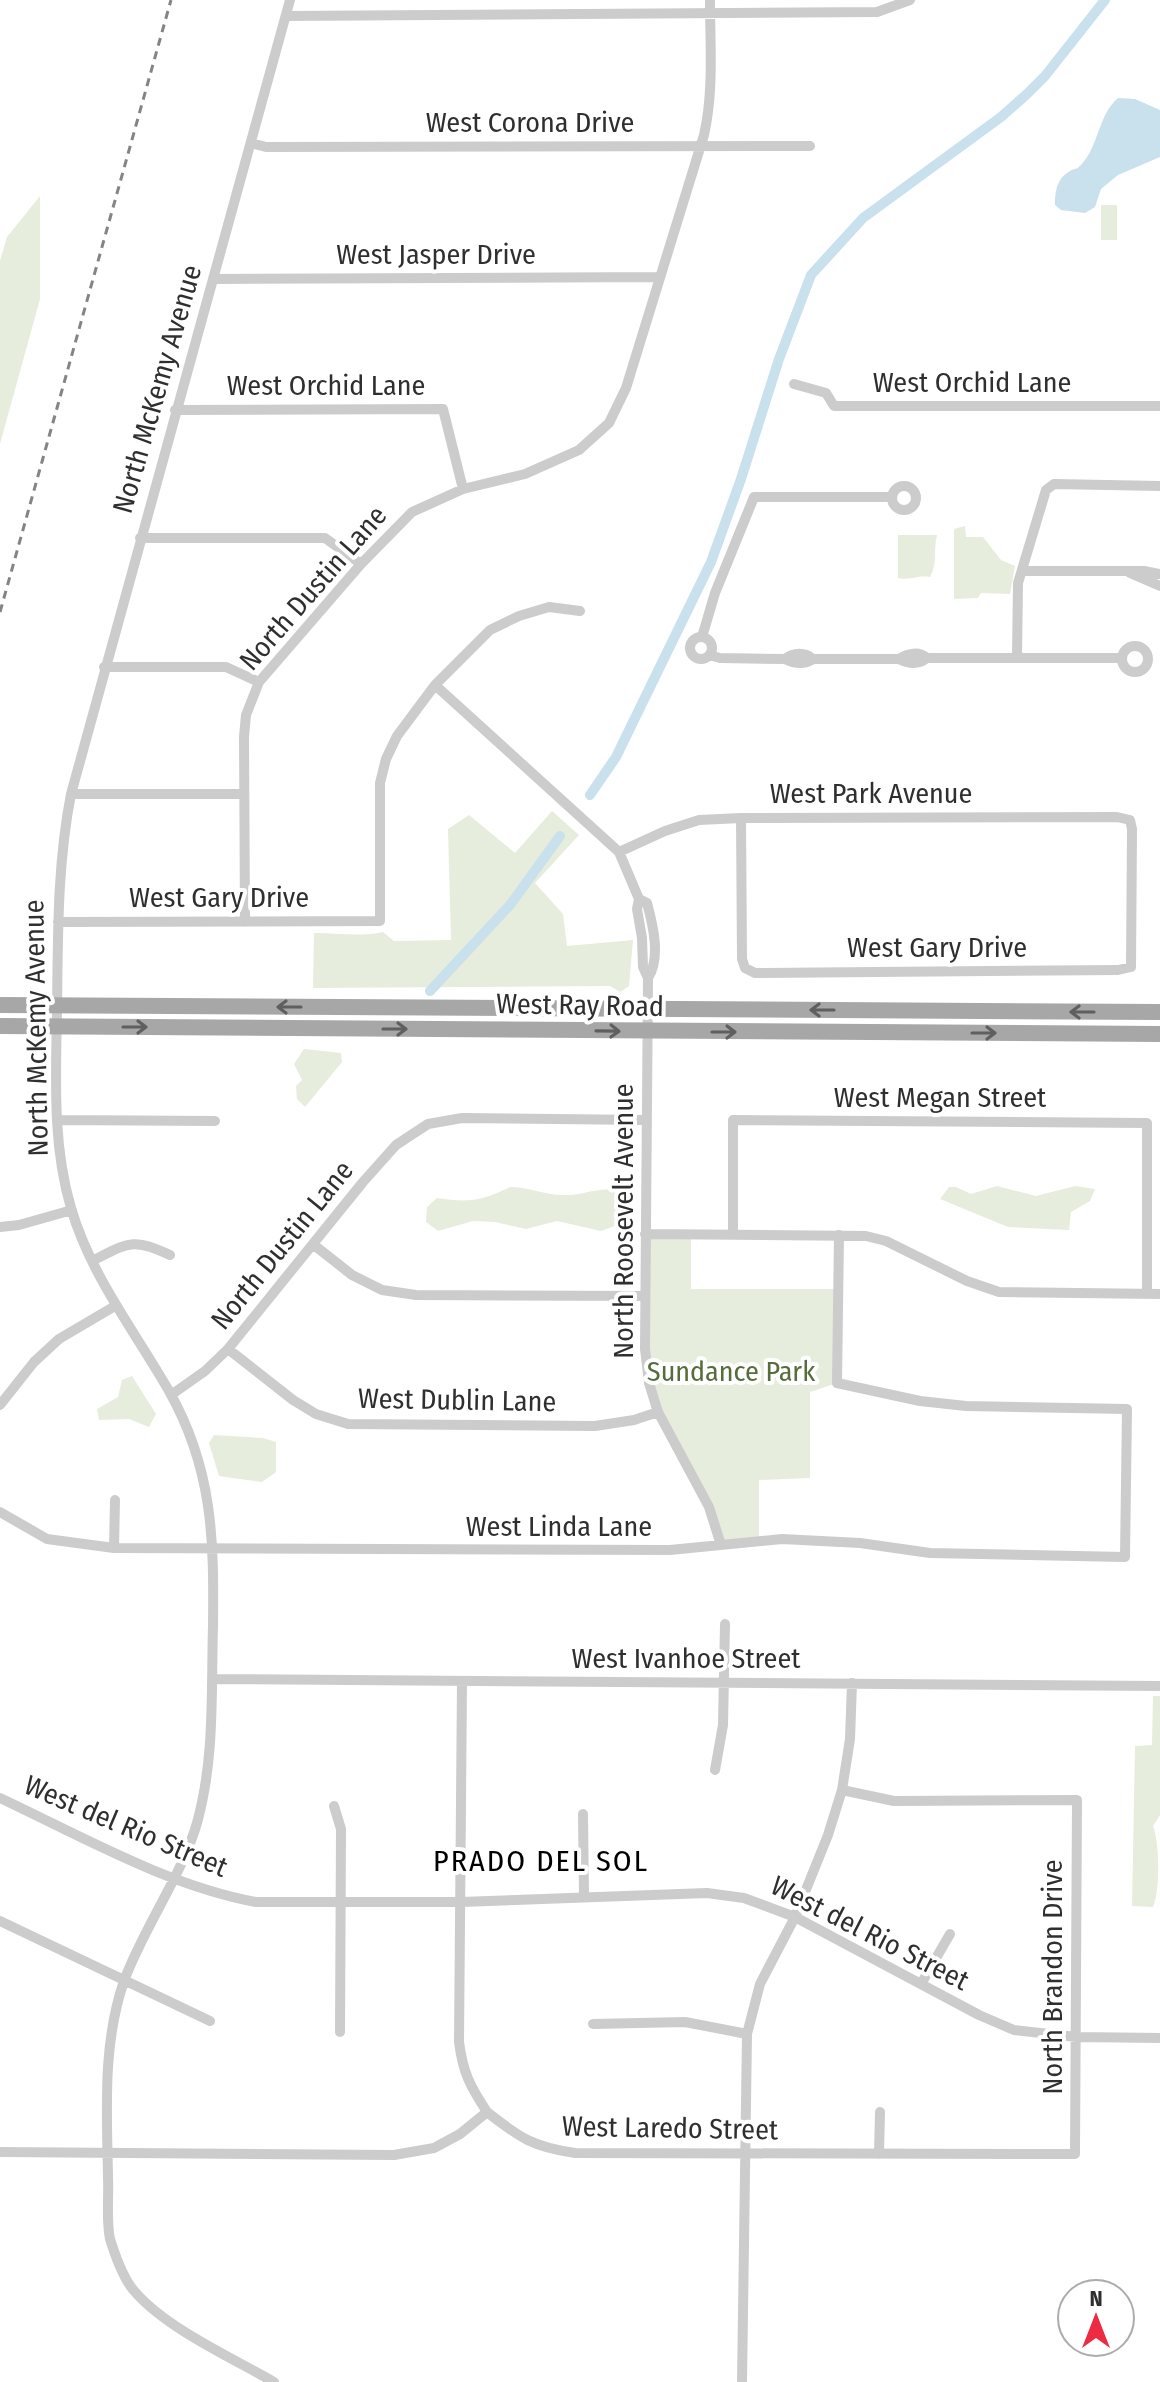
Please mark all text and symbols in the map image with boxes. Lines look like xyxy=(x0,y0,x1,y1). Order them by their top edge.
street label: West Corona Drive xyxy=(426,106,634,139)
street label: West Jasper Drive xyxy=(336,238,536,271)
street label: North McKemy Avenue xyxy=(106,261,208,517)
street label: West Orchid Lane xyxy=(873,366,1071,399)
street label: West Orchid Lane xyxy=(227,369,425,402)
street label: North Dustin Lane xyxy=(233,499,393,677)
street label: West Park Avenue xyxy=(770,777,972,810)
street label: West Gary Drive xyxy=(129,881,309,914)
street label: North McKemy Avenue xyxy=(17,899,55,1157)
street label: West Gary Drive xyxy=(847,931,1027,964)
street label: West Ray Road xyxy=(496,987,664,1023)
one-way arrow xyxy=(276,999,303,1015)
one-way arrow xyxy=(809,1002,836,1018)
one-way arrow xyxy=(1069,1004,1096,1020)
one-way arrow xyxy=(121,1019,148,1035)
one-way arrow xyxy=(381,1021,408,1037)
one-way arrow xyxy=(594,1023,621,1039)
one-way arrow xyxy=(710,1024,737,1040)
one-way arrow xyxy=(970,1025,997,1041)
street label: West Megan Street xyxy=(834,1081,1047,1114)
street label: North Roosevelt Avenue xyxy=(607,1083,640,1359)
street label: North Dustin Lane xyxy=(204,1154,360,1336)
park label: Sundance Park xyxy=(647,1355,816,1388)
street label: West Dublin Lane xyxy=(358,1382,556,1418)
street label: West Linda Lane xyxy=(466,1510,652,1543)
street label: West Ivanhoe Street xyxy=(572,1642,801,1675)
street label: West del Rio Street xyxy=(19,1768,233,1884)
district label: PRADO DEL SOL xyxy=(433,1843,649,1879)
street label: North Brandon Drive xyxy=(1036,1859,1069,2095)
street label: West del Rio Street xyxy=(766,1869,975,1997)
street label: West Laredo Street xyxy=(562,2110,779,2146)
north arrow xyxy=(1056,2278,1136,2358)
text: N xyxy=(1089,2285,1103,2312)

